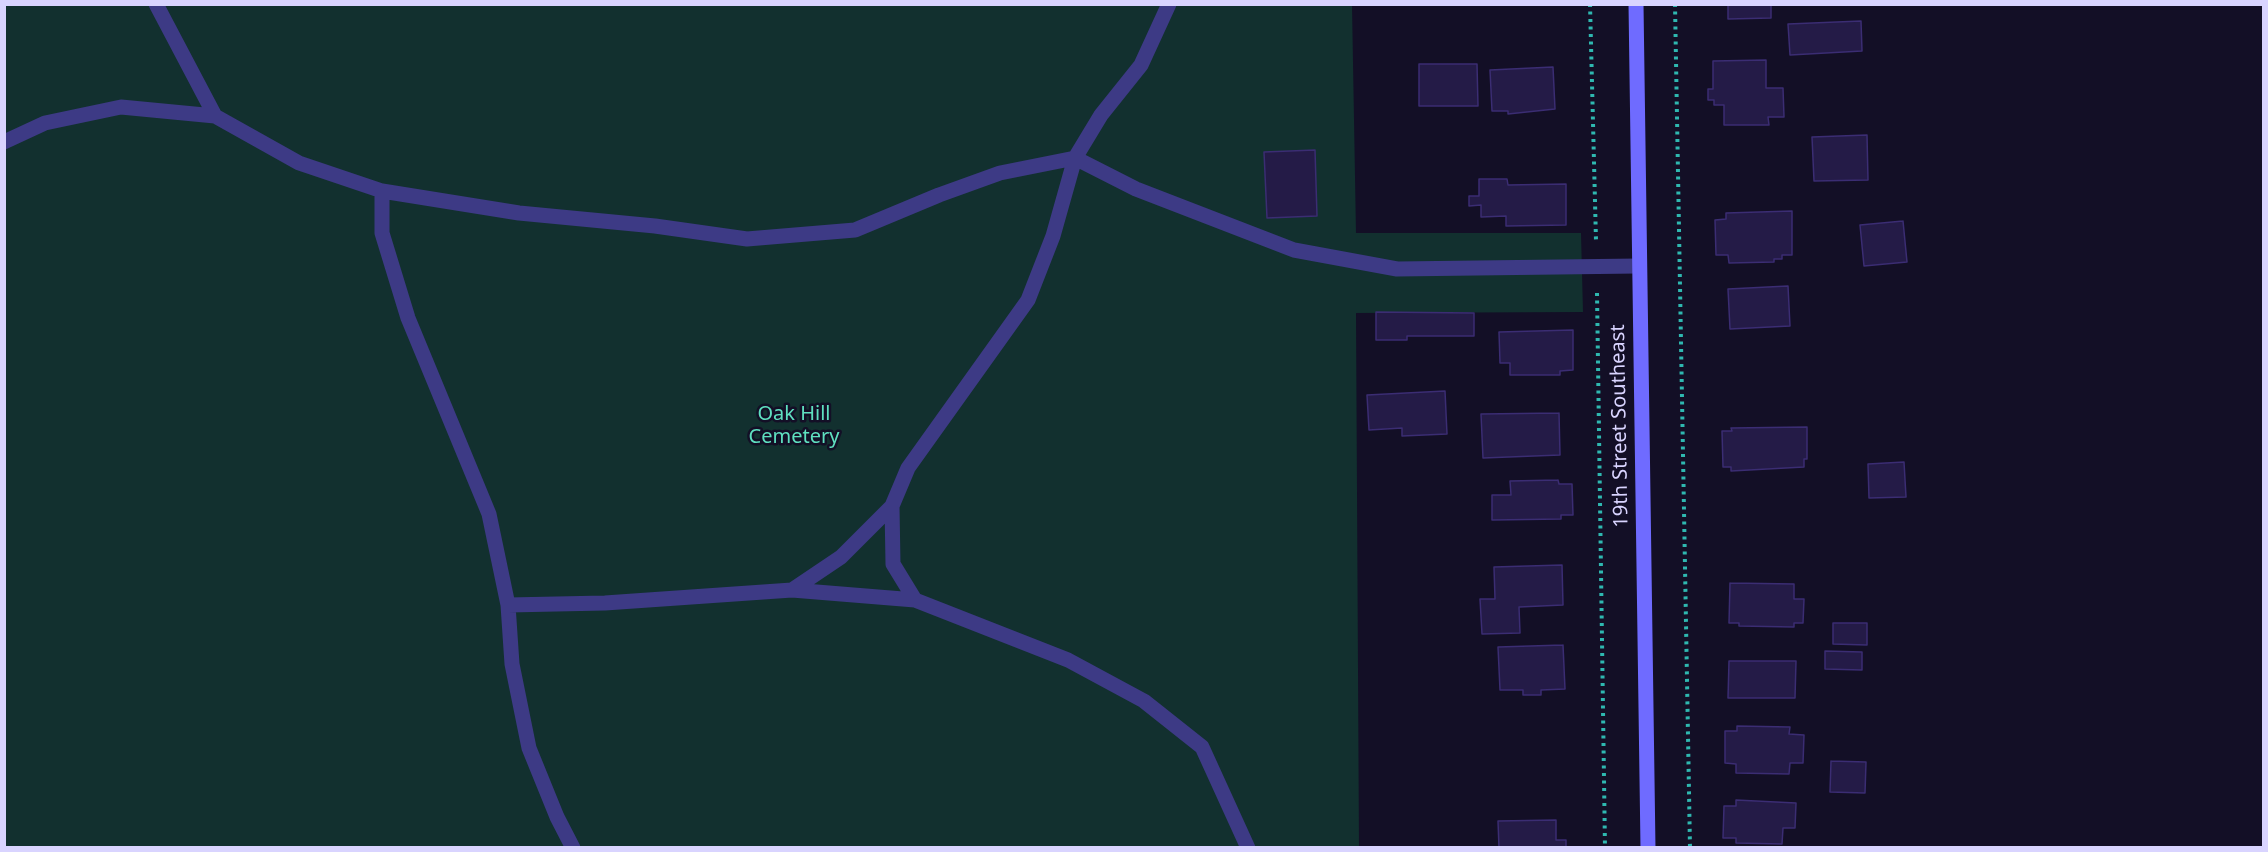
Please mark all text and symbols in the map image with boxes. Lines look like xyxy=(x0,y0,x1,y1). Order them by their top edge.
street label: 19th Street Southeast xyxy=(1606,324,1634,528)
park label: Oak Hill Cemetery xyxy=(749,402,839,449)

